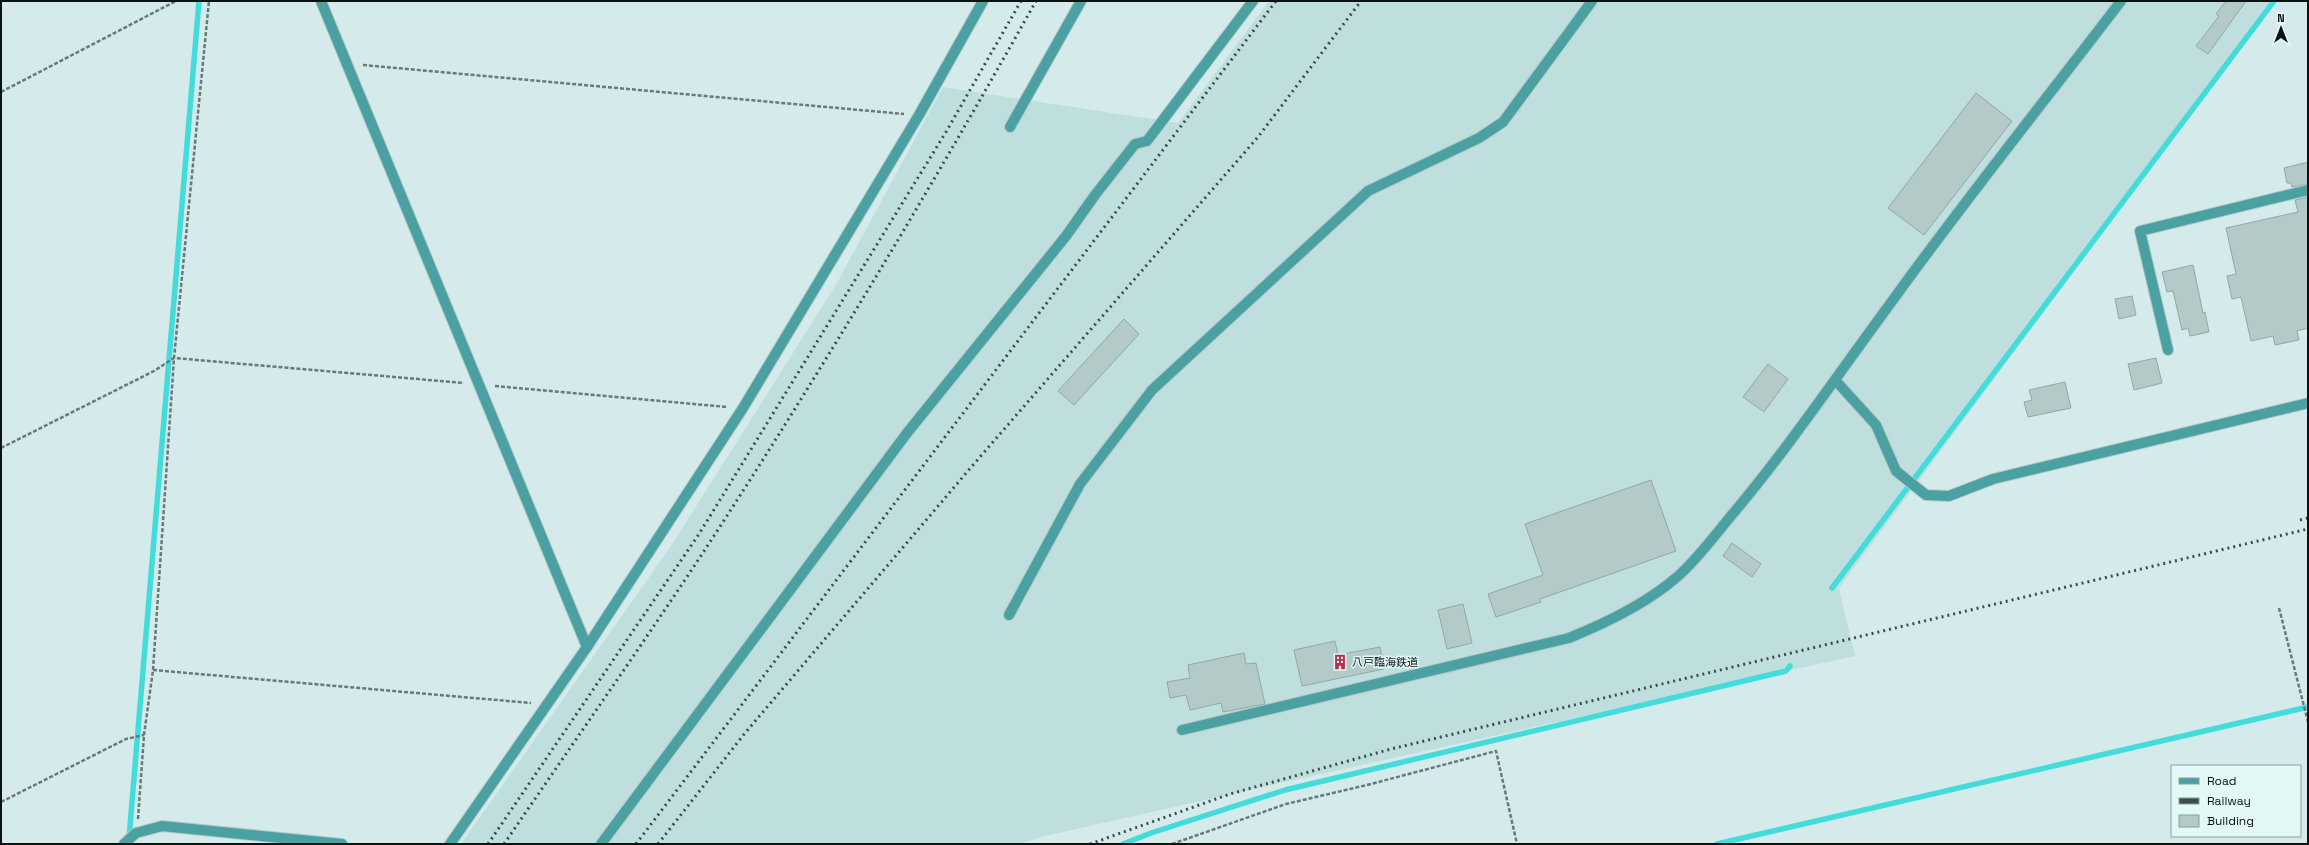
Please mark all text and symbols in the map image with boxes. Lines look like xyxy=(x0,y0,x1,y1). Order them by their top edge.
north arrow xyxy=(2261,8,2301,48)
text: N xyxy=(2277,11,2285,25)
building icon: 八戸臨海鉄道 xyxy=(1331,653,1349,671)
place label: 八戸臨海鉄道 xyxy=(1352,655,1418,669)
legend xyxy=(2171,765,2301,837)
text: Road xyxy=(2207,773,2236,789)
text: Railway xyxy=(2207,793,2251,809)
text: Building xyxy=(2207,813,2254,829)

